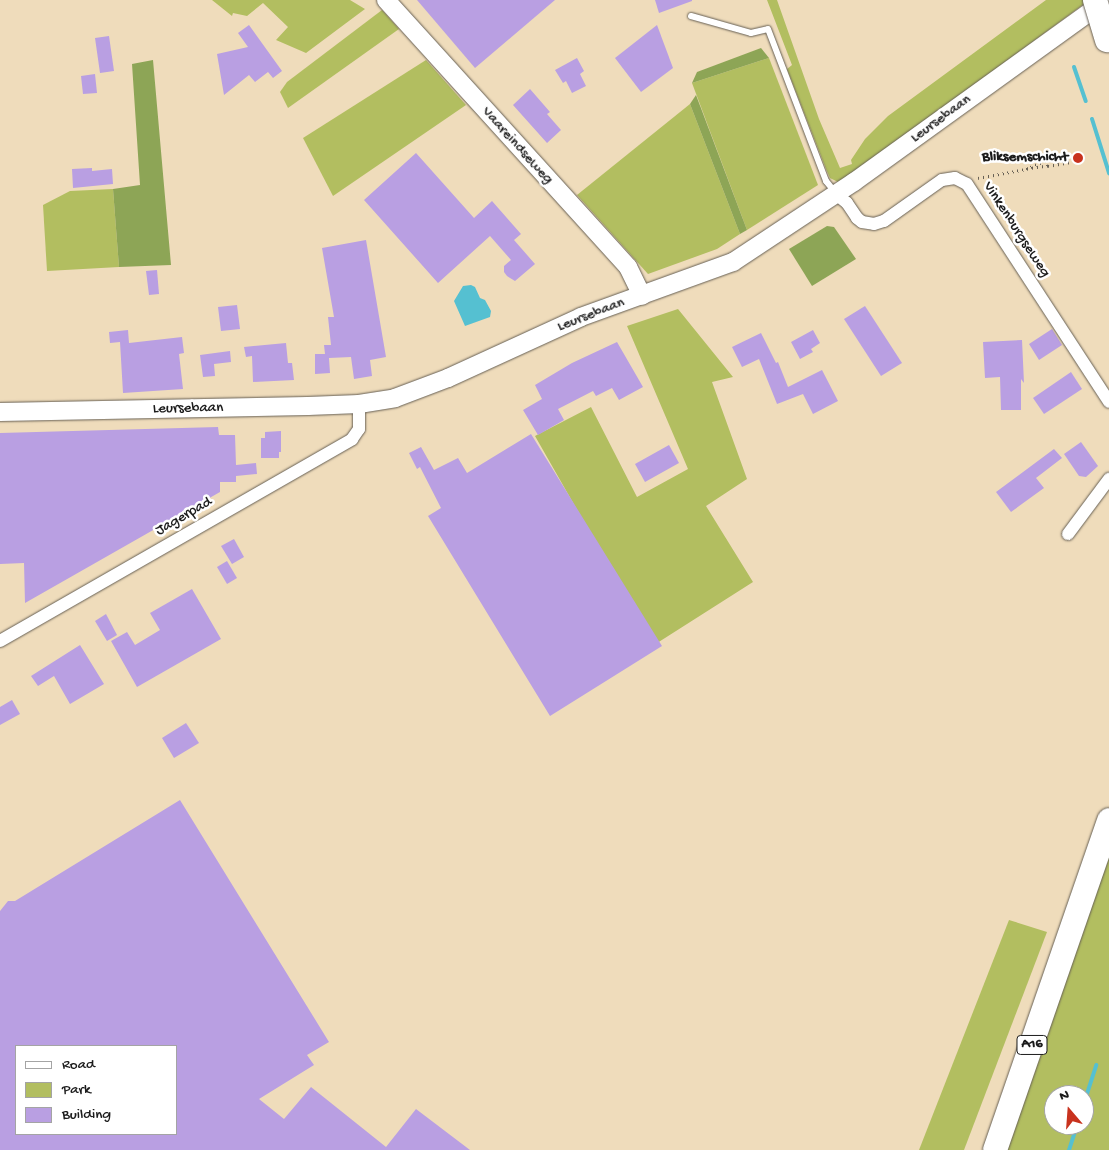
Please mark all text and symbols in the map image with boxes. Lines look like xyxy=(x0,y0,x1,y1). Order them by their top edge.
street label: Leursebaan xyxy=(907,91,975,147)
street label: Vaareindseweg xyxy=(477,103,557,189)
place label: Bliksemschicht xyxy=(982,149,1068,167)
marker: Bliksemschicht xyxy=(1072,152,1084,164)
street label: Vinkenburgseweg xyxy=(978,179,1054,281)
street label: Leursebaan xyxy=(555,294,627,336)
street label: Leursebaan xyxy=(153,399,223,419)
street label: Jagerpad xyxy=(152,494,216,540)
road number: A16 xyxy=(1016,1034,1048,1056)
legend xyxy=(15,1045,178,1135)
text: Road xyxy=(62,1056,95,1074)
text: Park xyxy=(62,1081,91,1099)
north arrow xyxy=(1044,1085,1094,1135)
text: N xyxy=(1058,1087,1071,1106)
text: Building xyxy=(62,1106,111,1124)

